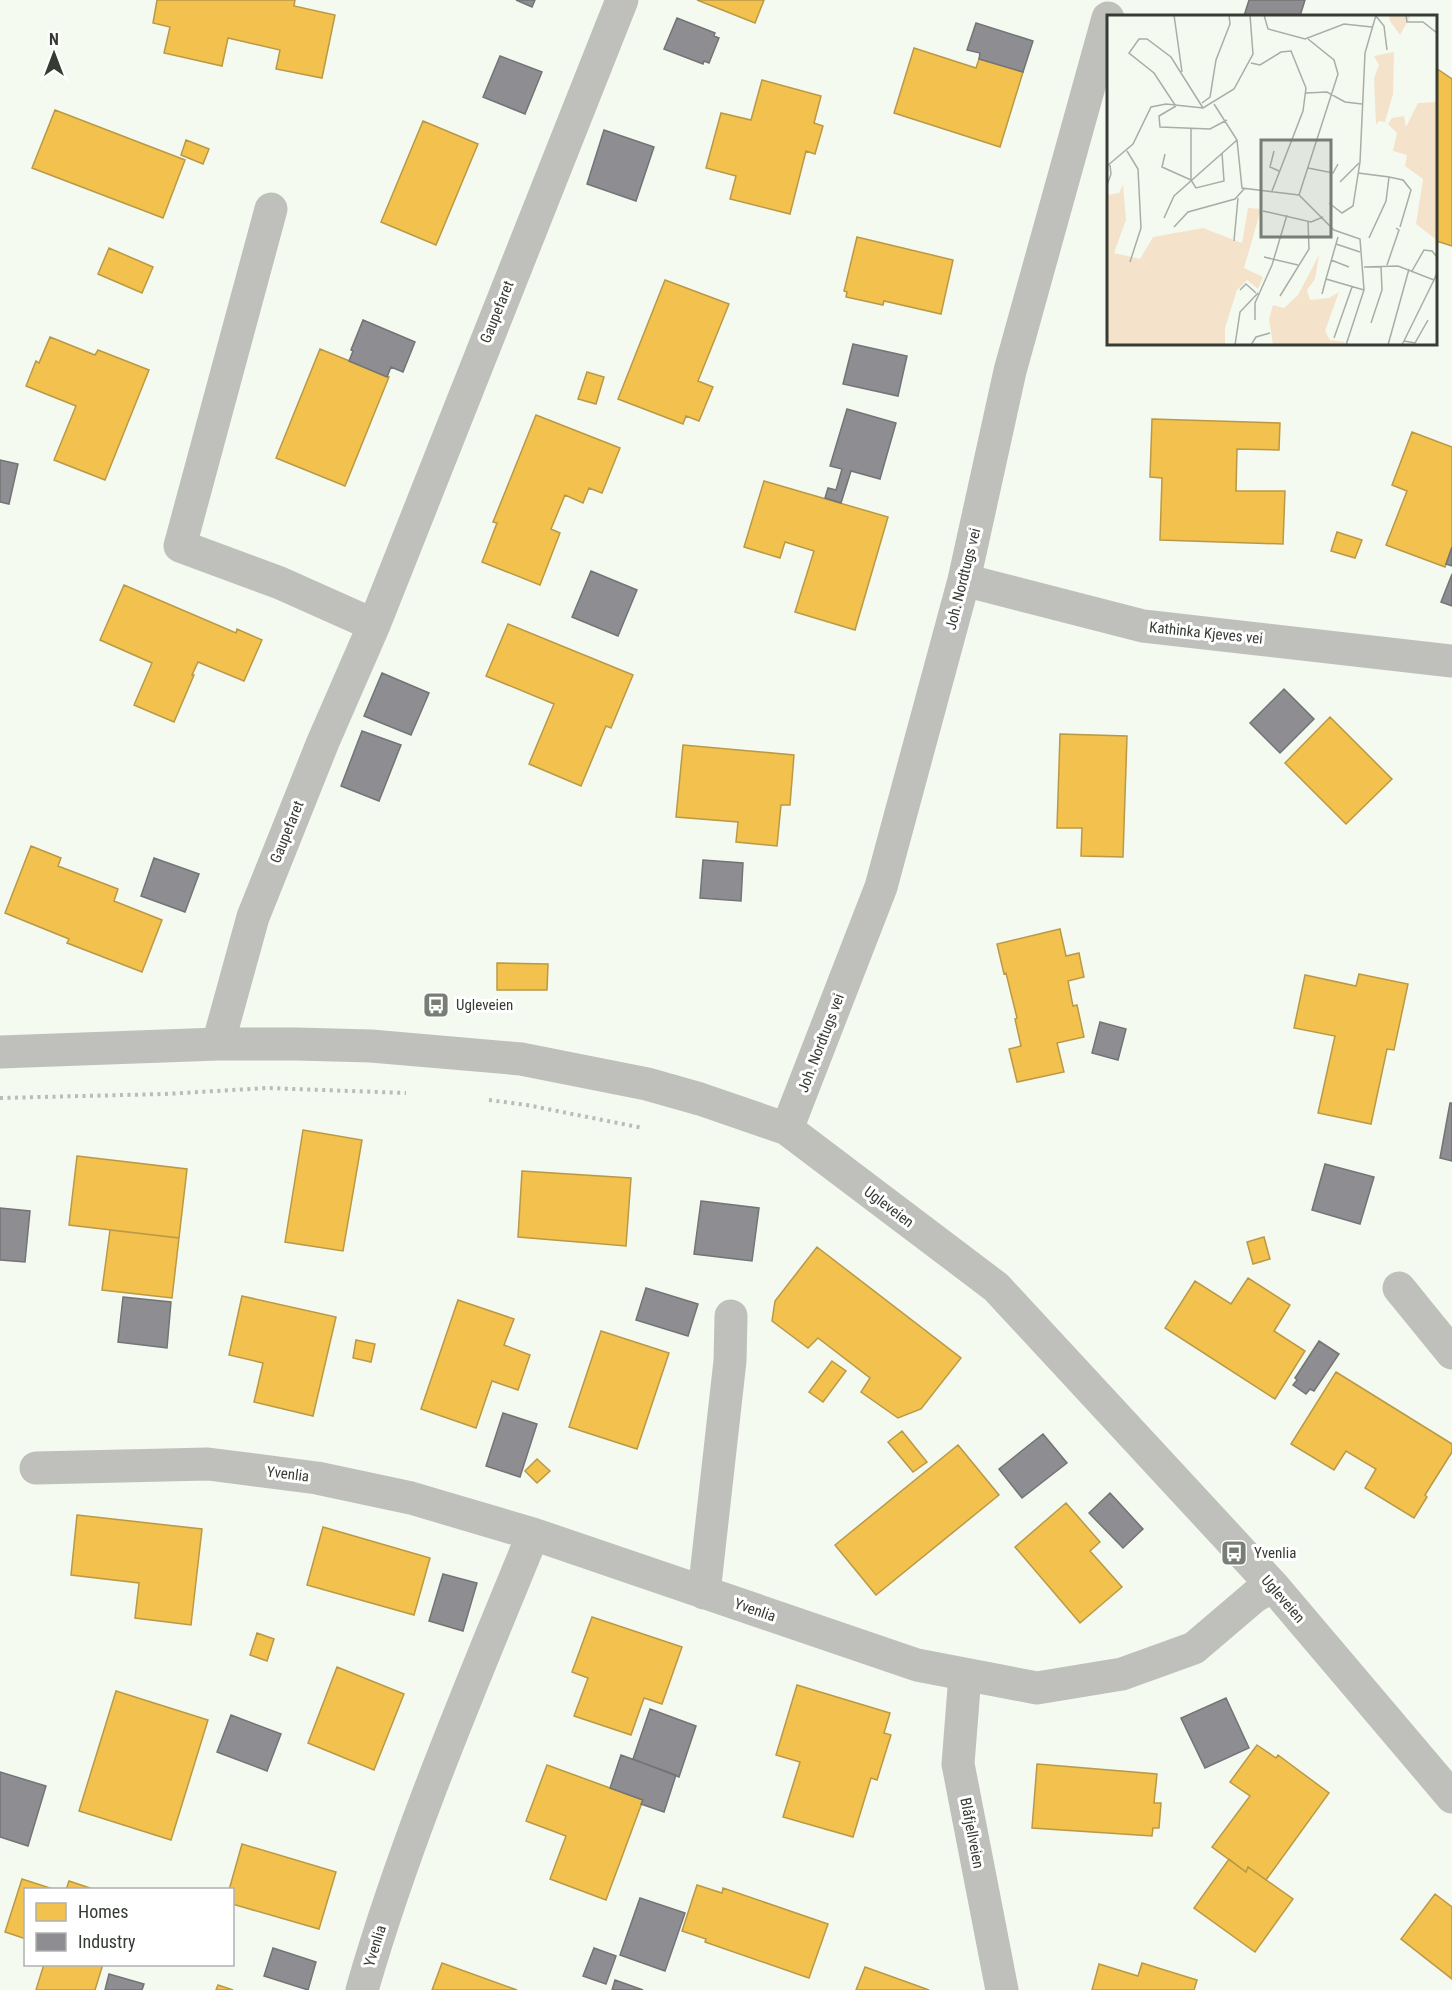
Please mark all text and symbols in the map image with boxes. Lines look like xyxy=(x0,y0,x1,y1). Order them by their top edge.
inset map xyxy=(1107,15,1437,345)
north arrow xyxy=(24,24,84,84)
text: N xyxy=(49,30,59,49)
street label: Gaupefaret xyxy=(476,278,518,346)
street label: Joh. Nordtugs vei xyxy=(942,526,984,632)
street label: Kathinka Kjeves vei xyxy=(1148,618,1264,648)
street label: Gaupefaret xyxy=(266,798,308,866)
bus stop icon: Ugleveien xyxy=(421,990,451,1020)
street label: Joh. Nordtugs vei xyxy=(794,991,848,1095)
place label: Ugleveien xyxy=(456,996,513,1014)
street label: Ugleveien xyxy=(861,1183,917,1231)
street label: Yvenlia xyxy=(266,1462,310,1486)
bus stop icon: Yvenlia xyxy=(1219,1538,1249,1568)
place label: Yvenlia xyxy=(1254,1544,1296,1562)
street label: Ugleveien xyxy=(1257,1571,1309,1627)
street label: Yvenlia xyxy=(732,1595,778,1625)
street label: Blåfjellveien xyxy=(956,1796,988,1870)
legend xyxy=(24,1888,234,1966)
text: Homes xyxy=(78,1901,128,1922)
street label: Yvenlia xyxy=(360,1923,390,1969)
text: Industry xyxy=(78,1931,136,1952)

